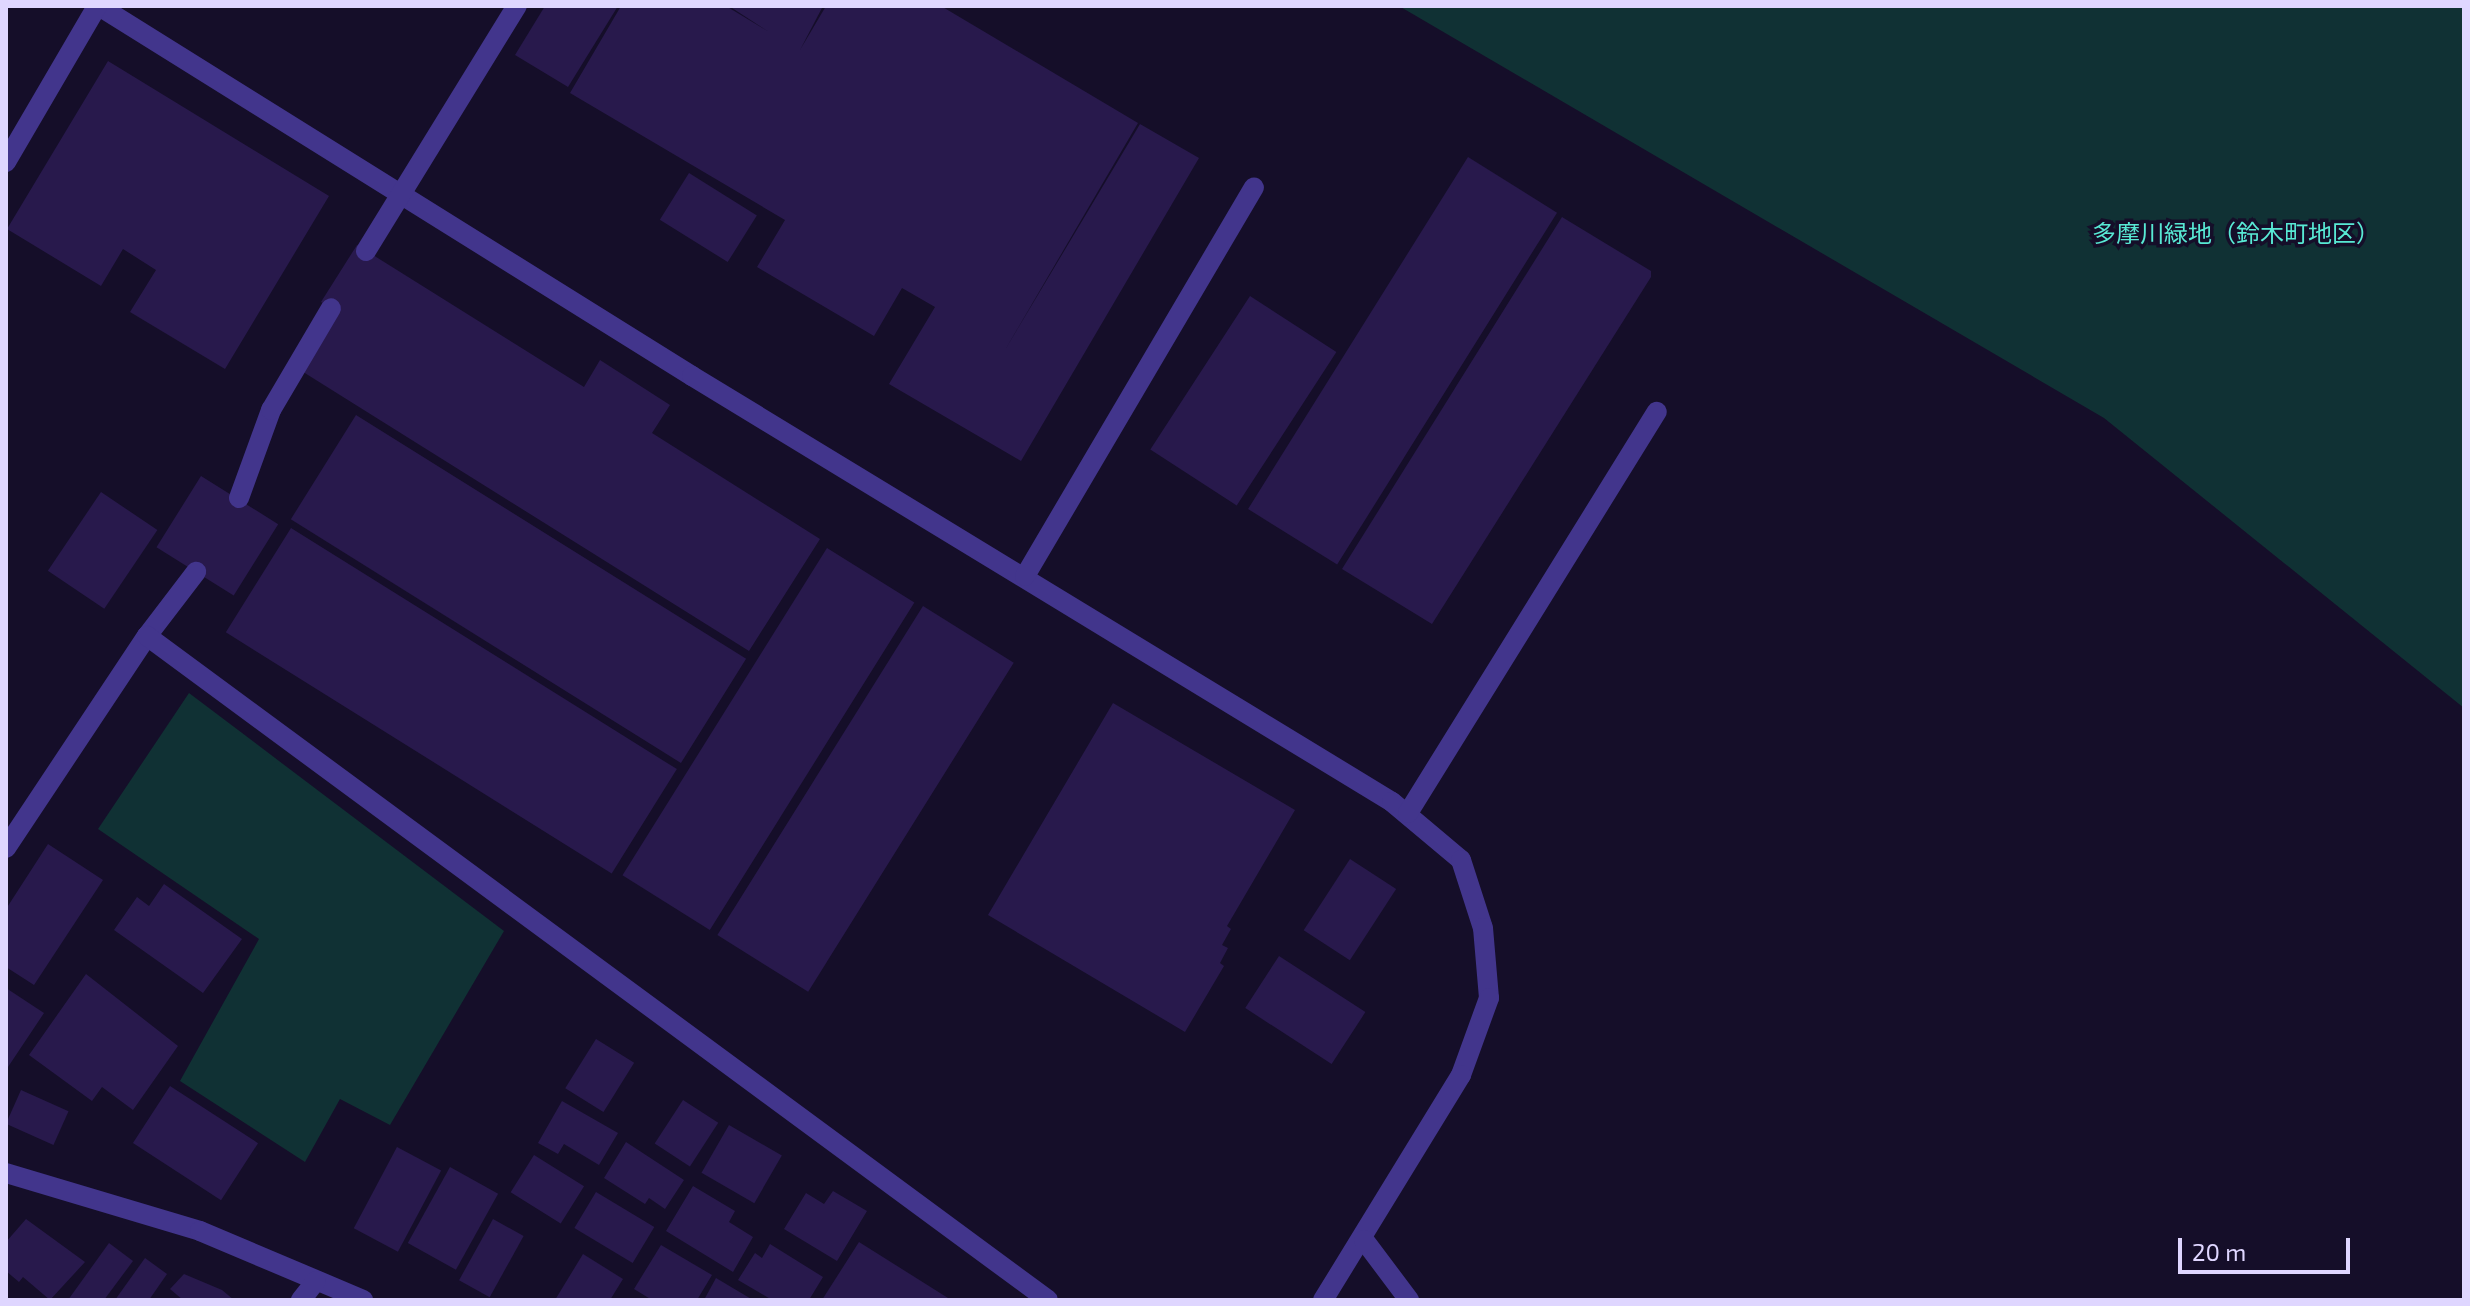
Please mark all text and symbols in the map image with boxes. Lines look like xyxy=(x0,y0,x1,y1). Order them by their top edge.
park label: 多摩川緑地（鈴木町地区） xyxy=(2092,219,2380,247)
scale bar xyxy=(2182,1222,2354,1272)
text: 20 m xyxy=(2192,1237,2246,1266)

